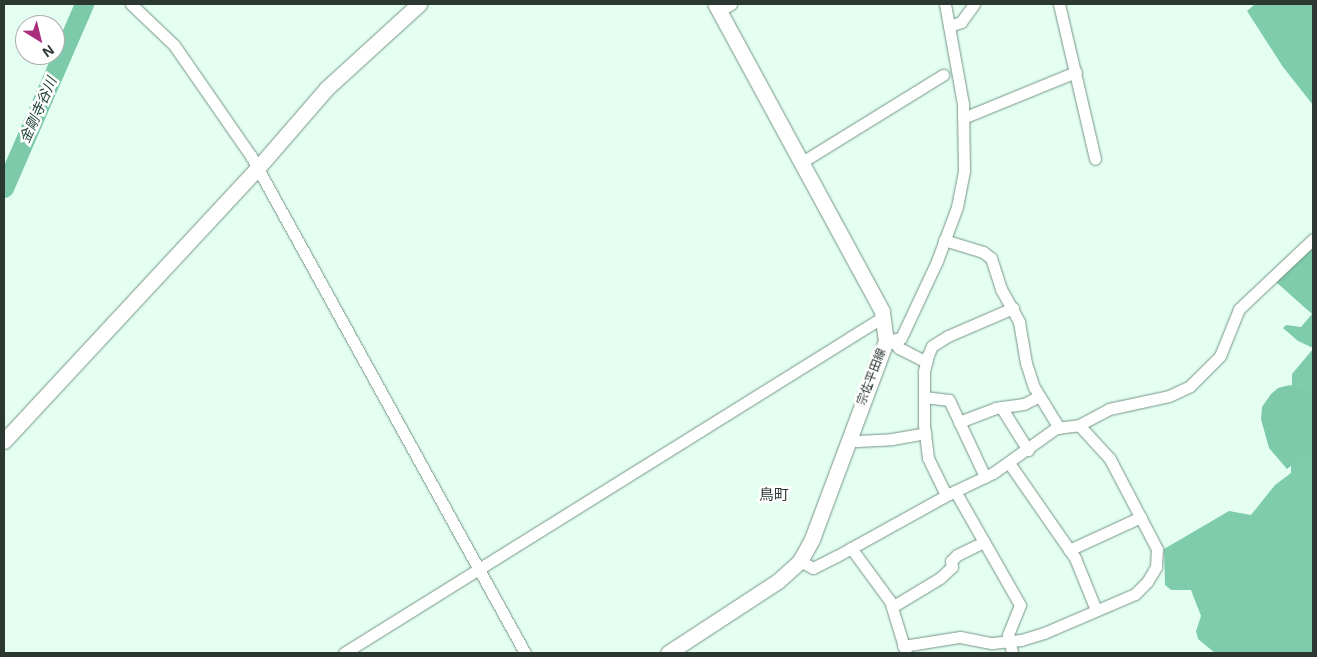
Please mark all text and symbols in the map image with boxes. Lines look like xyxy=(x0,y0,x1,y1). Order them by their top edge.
north arrow xyxy=(15,15,65,65)
text: N xyxy=(39,42,57,61)
water label: 金剛寺谷川 xyxy=(16,75,60,145)
street label: 宗佐平田線 xyxy=(855,346,889,408)
district label: 鳥町 xyxy=(759,486,789,504)

